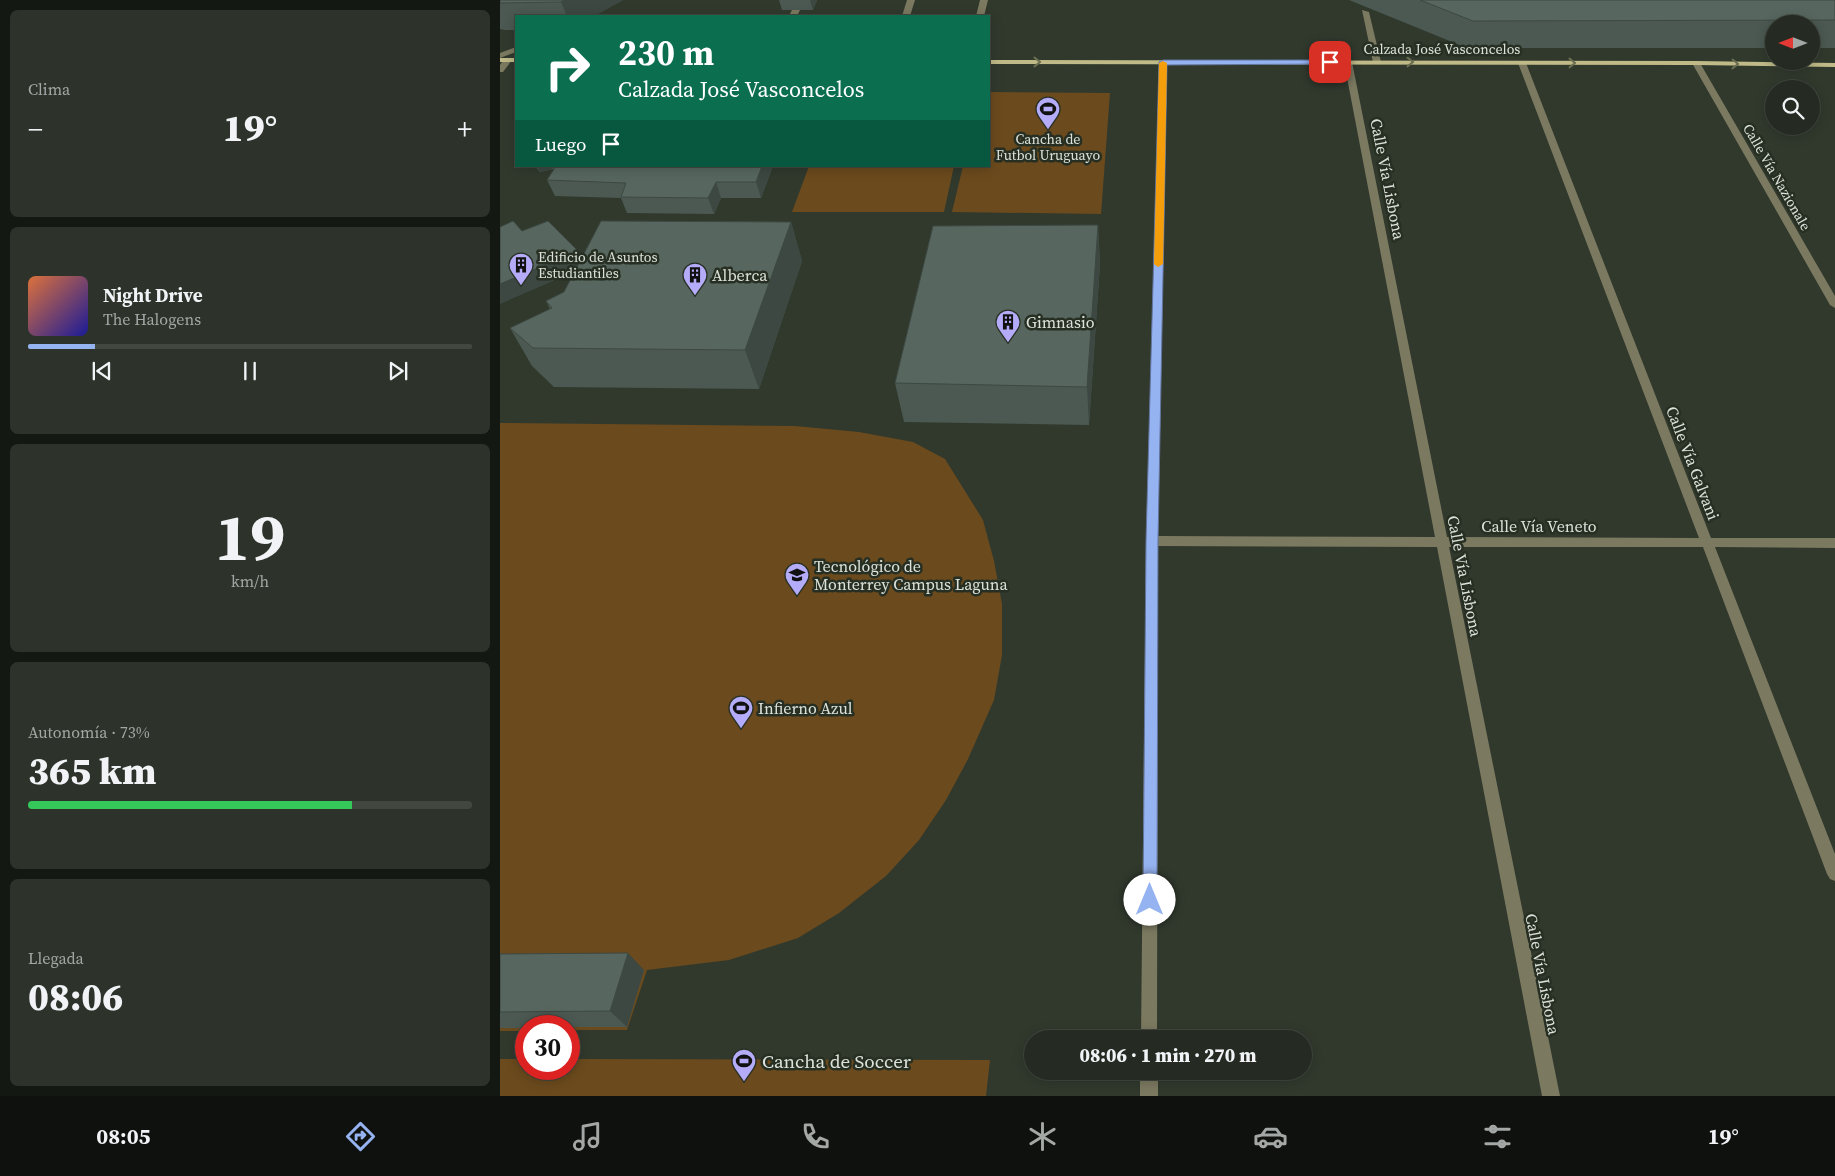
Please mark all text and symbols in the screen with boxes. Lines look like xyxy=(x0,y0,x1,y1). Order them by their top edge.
north arrow xyxy=(1765,15,1820,70)
map controls xyxy=(1765,15,1820,135)
text: 230 m xyxy=(618,29,714,77)
icon: right xyxy=(535,35,600,100)
street label: Calzada José Vasconcelos xyxy=(1364,39,1520,59)
pin xyxy=(1309,41,1351,83)
icon: arrive xyxy=(1316,48,1344,76)
one-way arrow xyxy=(1034,57,1042,67)
one-way arrow xyxy=(1406,57,1414,67)
one-way arrow xyxy=(1569,58,1577,68)
one-way arrow xyxy=(1731,58,1739,69)
text: Calzada José Vasconcelos xyxy=(618,74,864,104)
text: Clima xyxy=(28,78,70,100)
button: search xyxy=(1765,80,1820,135)
sports icon: Cancha de Futbol Uruguayo xyxy=(1035,96,1061,130)
text: 19° xyxy=(223,102,277,154)
text: − xyxy=(28,110,43,148)
text: + xyxy=(457,110,472,148)
street label: Calle Vía Lisbona xyxy=(1365,116,1411,242)
street label: Calle Vía Nazionale xyxy=(1738,120,1816,234)
place label: Cancha de Futbol Uruguayo xyxy=(996,129,1100,165)
icon: arrive xyxy=(597,130,625,158)
text: Luego xyxy=(535,131,587,157)
place label: Edificio de Asuntos Estudiantiles xyxy=(538,247,658,283)
building icon: Edificio de Asuntos Estudiantiles xyxy=(508,252,534,286)
building icon: Alberca xyxy=(682,262,708,296)
place label: Alberca xyxy=(712,264,768,286)
text: Night Drive xyxy=(103,282,203,308)
text: The Halogens xyxy=(103,308,201,330)
building icon: Gimnasio xyxy=(995,309,1021,343)
place label: Gimnasio xyxy=(1026,311,1095,333)
icon: previous xyxy=(88,357,116,385)
icon: pause xyxy=(236,357,264,385)
icon: next xyxy=(384,357,412,385)
street label: Calle Vía Galvani xyxy=(1661,403,1725,523)
text: 19 xyxy=(215,493,285,582)
street label: Calle Vía Lisbona xyxy=(1442,513,1488,639)
street label: Calle Vía Veneto xyxy=(1481,515,1597,537)
place label: Tecnológico de Monterrey Campus Laguna xyxy=(814,555,1009,595)
school or university icon: Tecnológico de Monterrey Campus Laguna xyxy=(784,562,810,596)
text: km/h xyxy=(231,570,269,592)
sports icon: Infierno Azul xyxy=(728,695,754,729)
place label: Infierno Azul xyxy=(758,697,853,719)
text: Autonomía · 73% xyxy=(28,721,150,743)
text: 365 km xyxy=(28,745,156,797)
position arrow xyxy=(1123,873,1175,925)
street label: Calle Vía Lisbona xyxy=(1520,911,1566,1037)
text: Llegada xyxy=(28,947,84,969)
text: 08:06 xyxy=(28,971,123,1023)
speed limit sign: 30 xyxy=(515,1015,580,1080)
text: 08:06 · 1 min · 270 m xyxy=(1079,1042,1257,1068)
sports icon: Cancha de Soccer xyxy=(731,1048,757,1082)
place label: Cancha de Soccer xyxy=(762,1048,911,1074)
icon: directions xyxy=(343,1119,378,1154)
icon: music xyxy=(570,1119,605,1154)
icon: phone xyxy=(798,1119,833,1154)
icon: climate xyxy=(1025,1119,1060,1154)
icon: car xyxy=(1253,1119,1288,1154)
icon: filters xyxy=(1480,1119,1515,1154)
text: 08:05 xyxy=(96,1121,151,1151)
text: 19° xyxy=(1708,1121,1739,1151)

